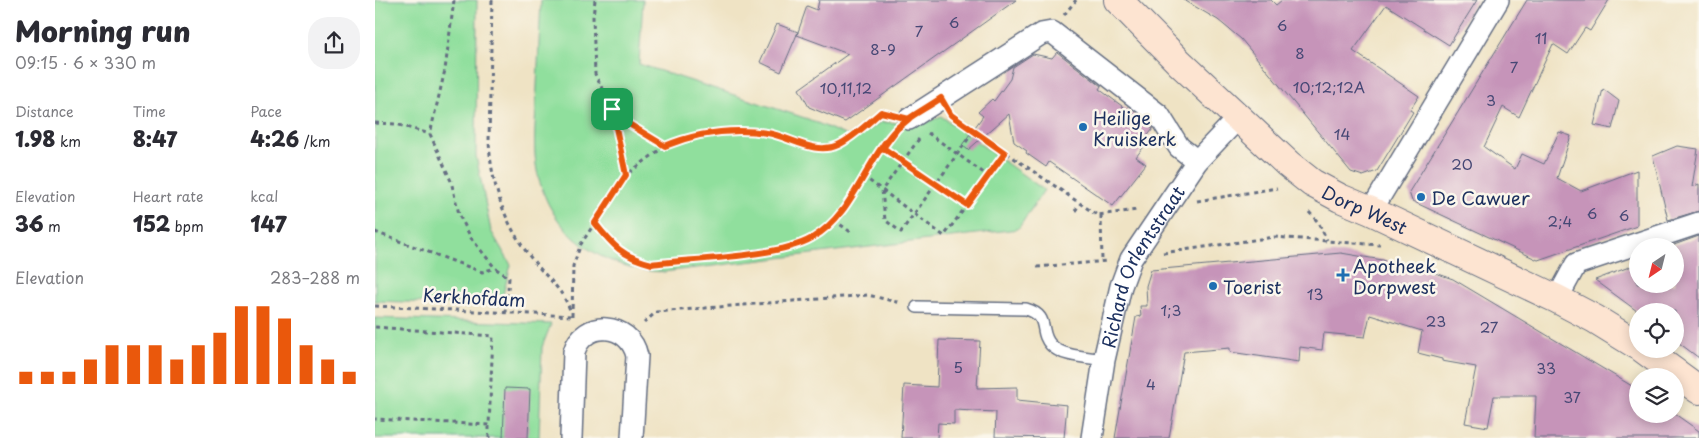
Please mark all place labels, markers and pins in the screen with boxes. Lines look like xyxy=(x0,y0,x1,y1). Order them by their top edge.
pin xyxy=(591,88,633,130)
place label: Heilige Kruiskerk xyxy=(1093,104,1177,152)
marker: Heilige Kruiskerk xyxy=(1077,121,1089,133)
place label: De Cawuer xyxy=(1431,184,1530,211)
marker: De Cawuer xyxy=(1415,191,1427,203)
place label: Apotheek Dorpwest xyxy=(1353,252,1436,300)
marker: Apotheek Dorpwest xyxy=(1337,269,1349,281)
place label: Toerist xyxy=(1223,273,1281,300)
marker: Toerist xyxy=(1207,280,1219,292)

